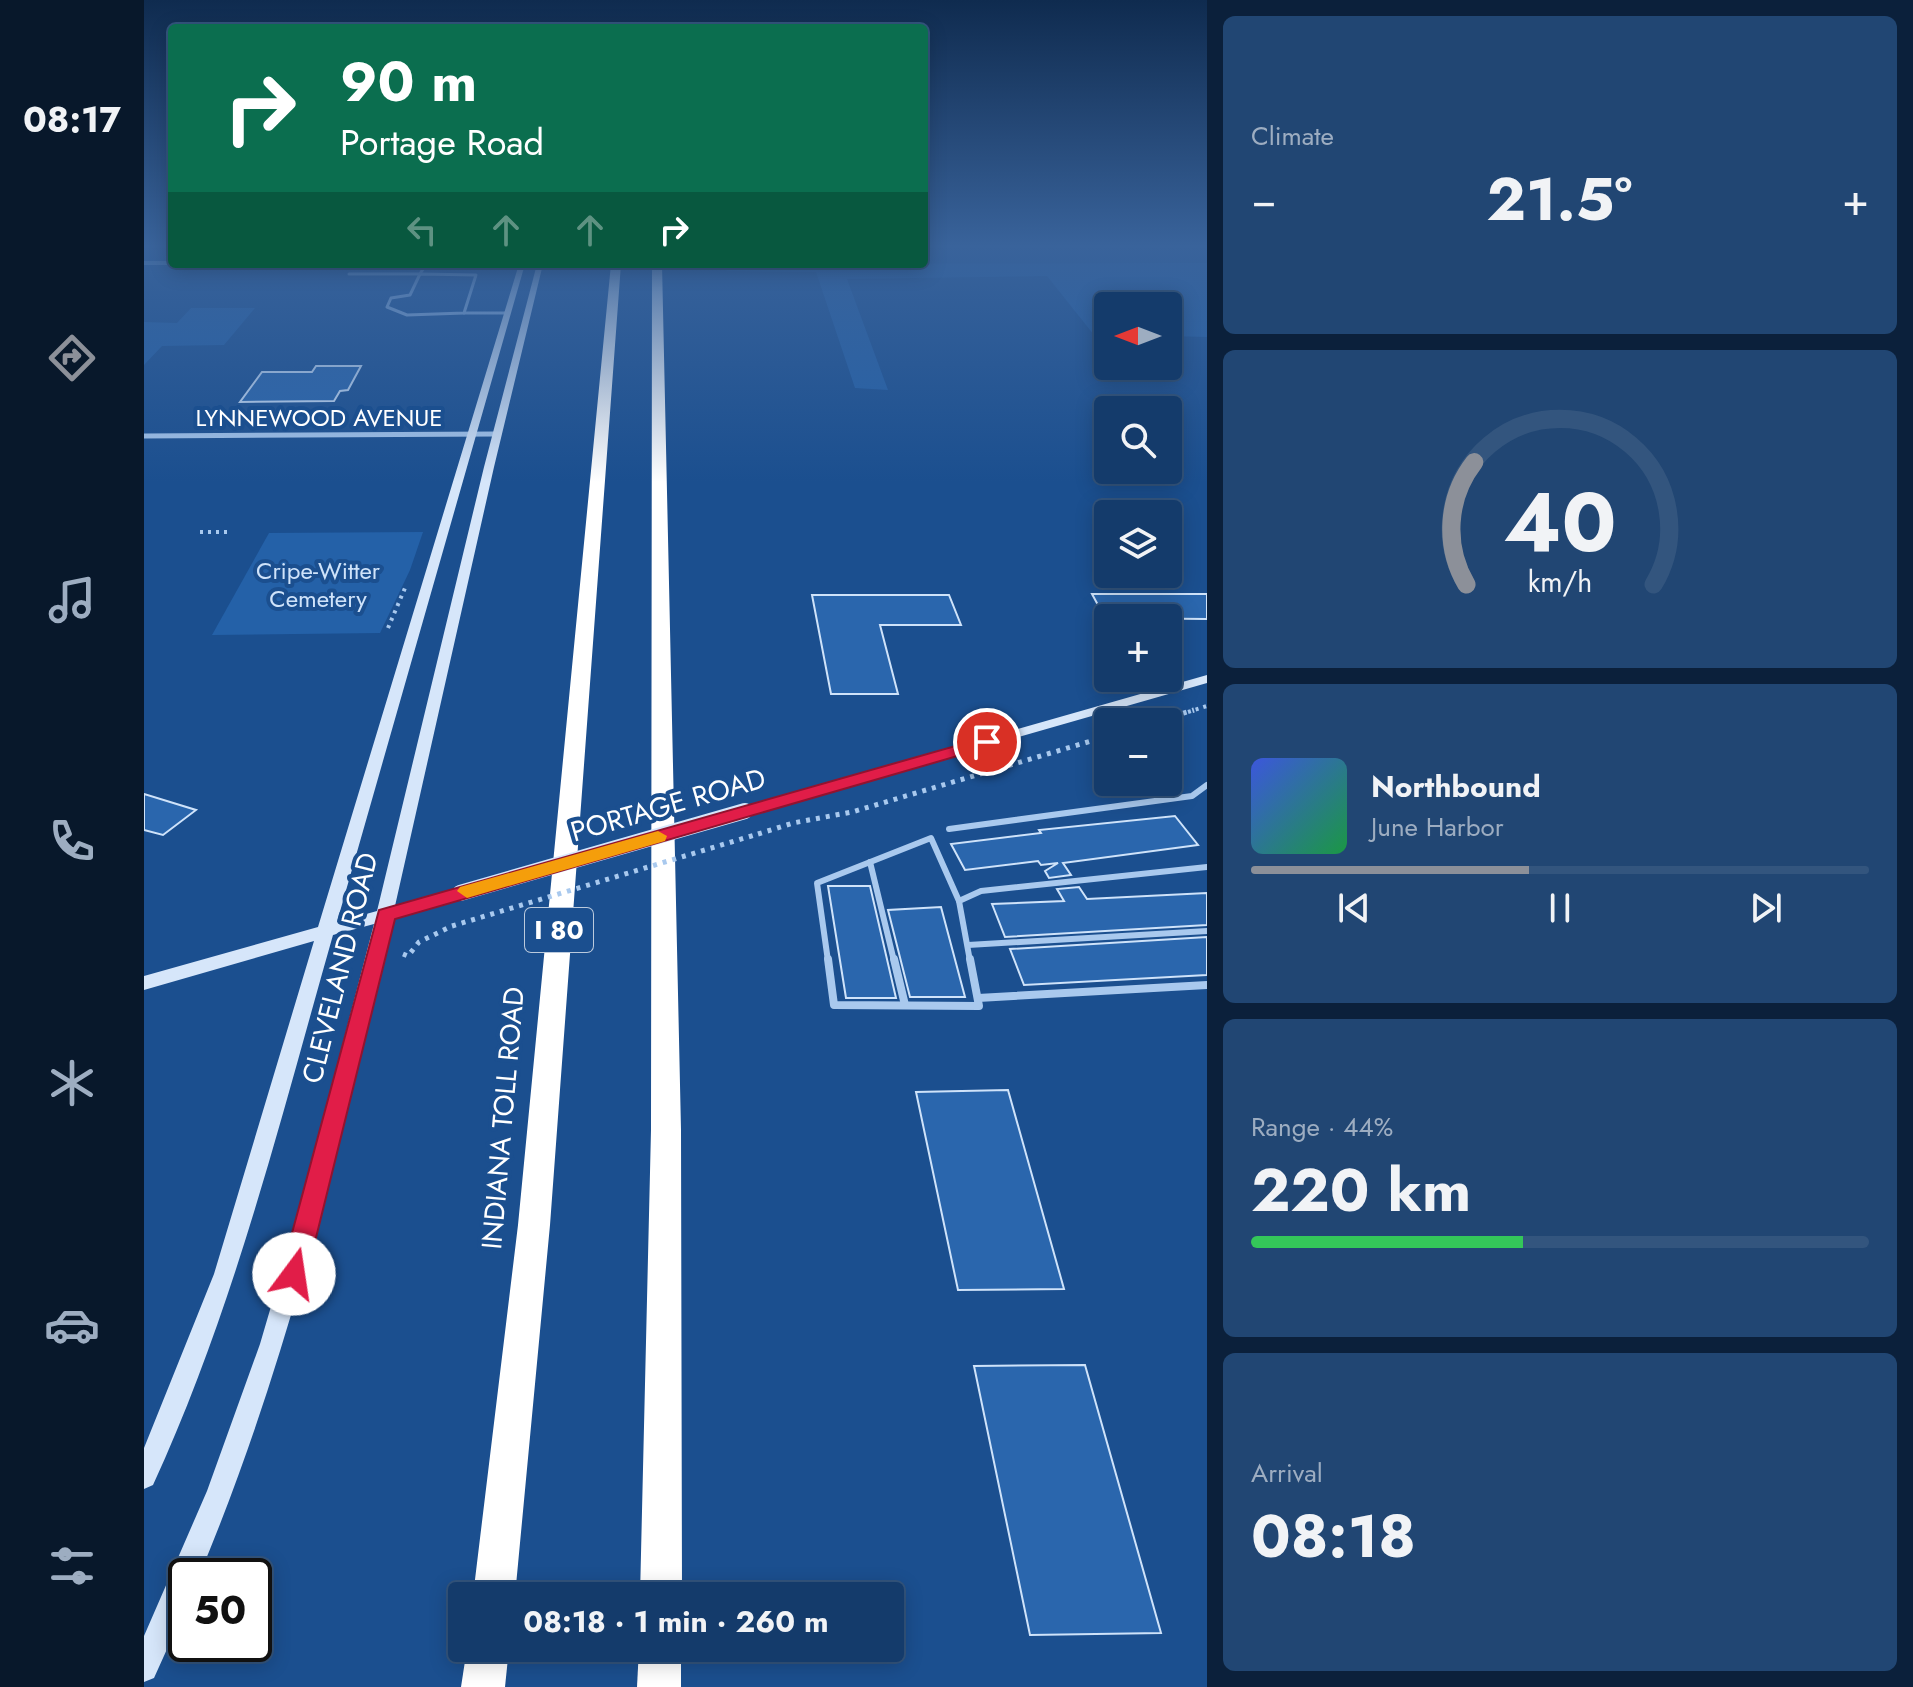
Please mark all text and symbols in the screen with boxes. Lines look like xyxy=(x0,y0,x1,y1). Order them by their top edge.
text: 90 m xyxy=(340,41,477,122)
icon: right xyxy=(208,56,312,160)
text: 08:17 xyxy=(23,93,121,145)
text: Portage Road xyxy=(340,116,544,168)
text: Climate xyxy=(1251,117,1334,155)
text: 21.5° xyxy=(1487,156,1632,243)
text: − xyxy=(1251,168,1277,232)
text: + xyxy=(1842,168,1869,232)
icon: left xyxy=(400,208,444,252)
icon: ahead xyxy=(484,208,528,252)
icon: ahead xyxy=(568,208,612,252)
icon: right xyxy=(652,208,696,252)
north arrow xyxy=(1094,292,1182,380)
map controls xyxy=(1094,292,1182,796)
icon: directions xyxy=(44,330,100,386)
button: search xyxy=(1094,396,1182,484)
street label: LYNNEWOOD AVENUE xyxy=(195,400,443,435)
text: 40 xyxy=(1503,462,1617,582)
button: layers xyxy=(1094,500,1182,588)
park label: Cripe-Witter Cemetery xyxy=(256,553,381,616)
text: km/h xyxy=(1528,561,1592,603)
icon: music xyxy=(44,572,100,628)
button: + xyxy=(1094,604,1182,692)
pin xyxy=(953,708,1021,776)
button: − xyxy=(1094,708,1182,796)
icon: arrive xyxy=(965,720,1009,764)
street label: PORTAGE ROAD xyxy=(566,758,770,852)
text: Northbound xyxy=(1371,765,1541,808)
text: June Harbor xyxy=(1371,808,1504,846)
icon: phone xyxy=(44,813,100,869)
street label: CLEVELAND ROAD xyxy=(291,848,389,1088)
icon: previous xyxy=(1332,886,1376,930)
icon: pause xyxy=(1538,886,1582,930)
icon: next xyxy=(1744,886,1788,930)
road number: I 80 xyxy=(525,908,593,952)
street label: INDIANA TOLL ROAD xyxy=(471,985,535,1251)
icon: climate xyxy=(44,1055,100,1111)
text: Range · 44% xyxy=(1251,1108,1393,1146)
text: 220 km xyxy=(1251,1147,1471,1234)
position arrow xyxy=(252,1232,336,1316)
icon: car xyxy=(44,1297,100,1353)
text: Arrival xyxy=(1251,1454,1323,1492)
text: 08:18 xyxy=(1251,1493,1416,1580)
icon: filters xyxy=(44,1538,100,1594)
speed limit sign: 50 xyxy=(168,1558,272,1662)
text: 08:18 · 1 min · 260 m xyxy=(523,1600,829,1643)

